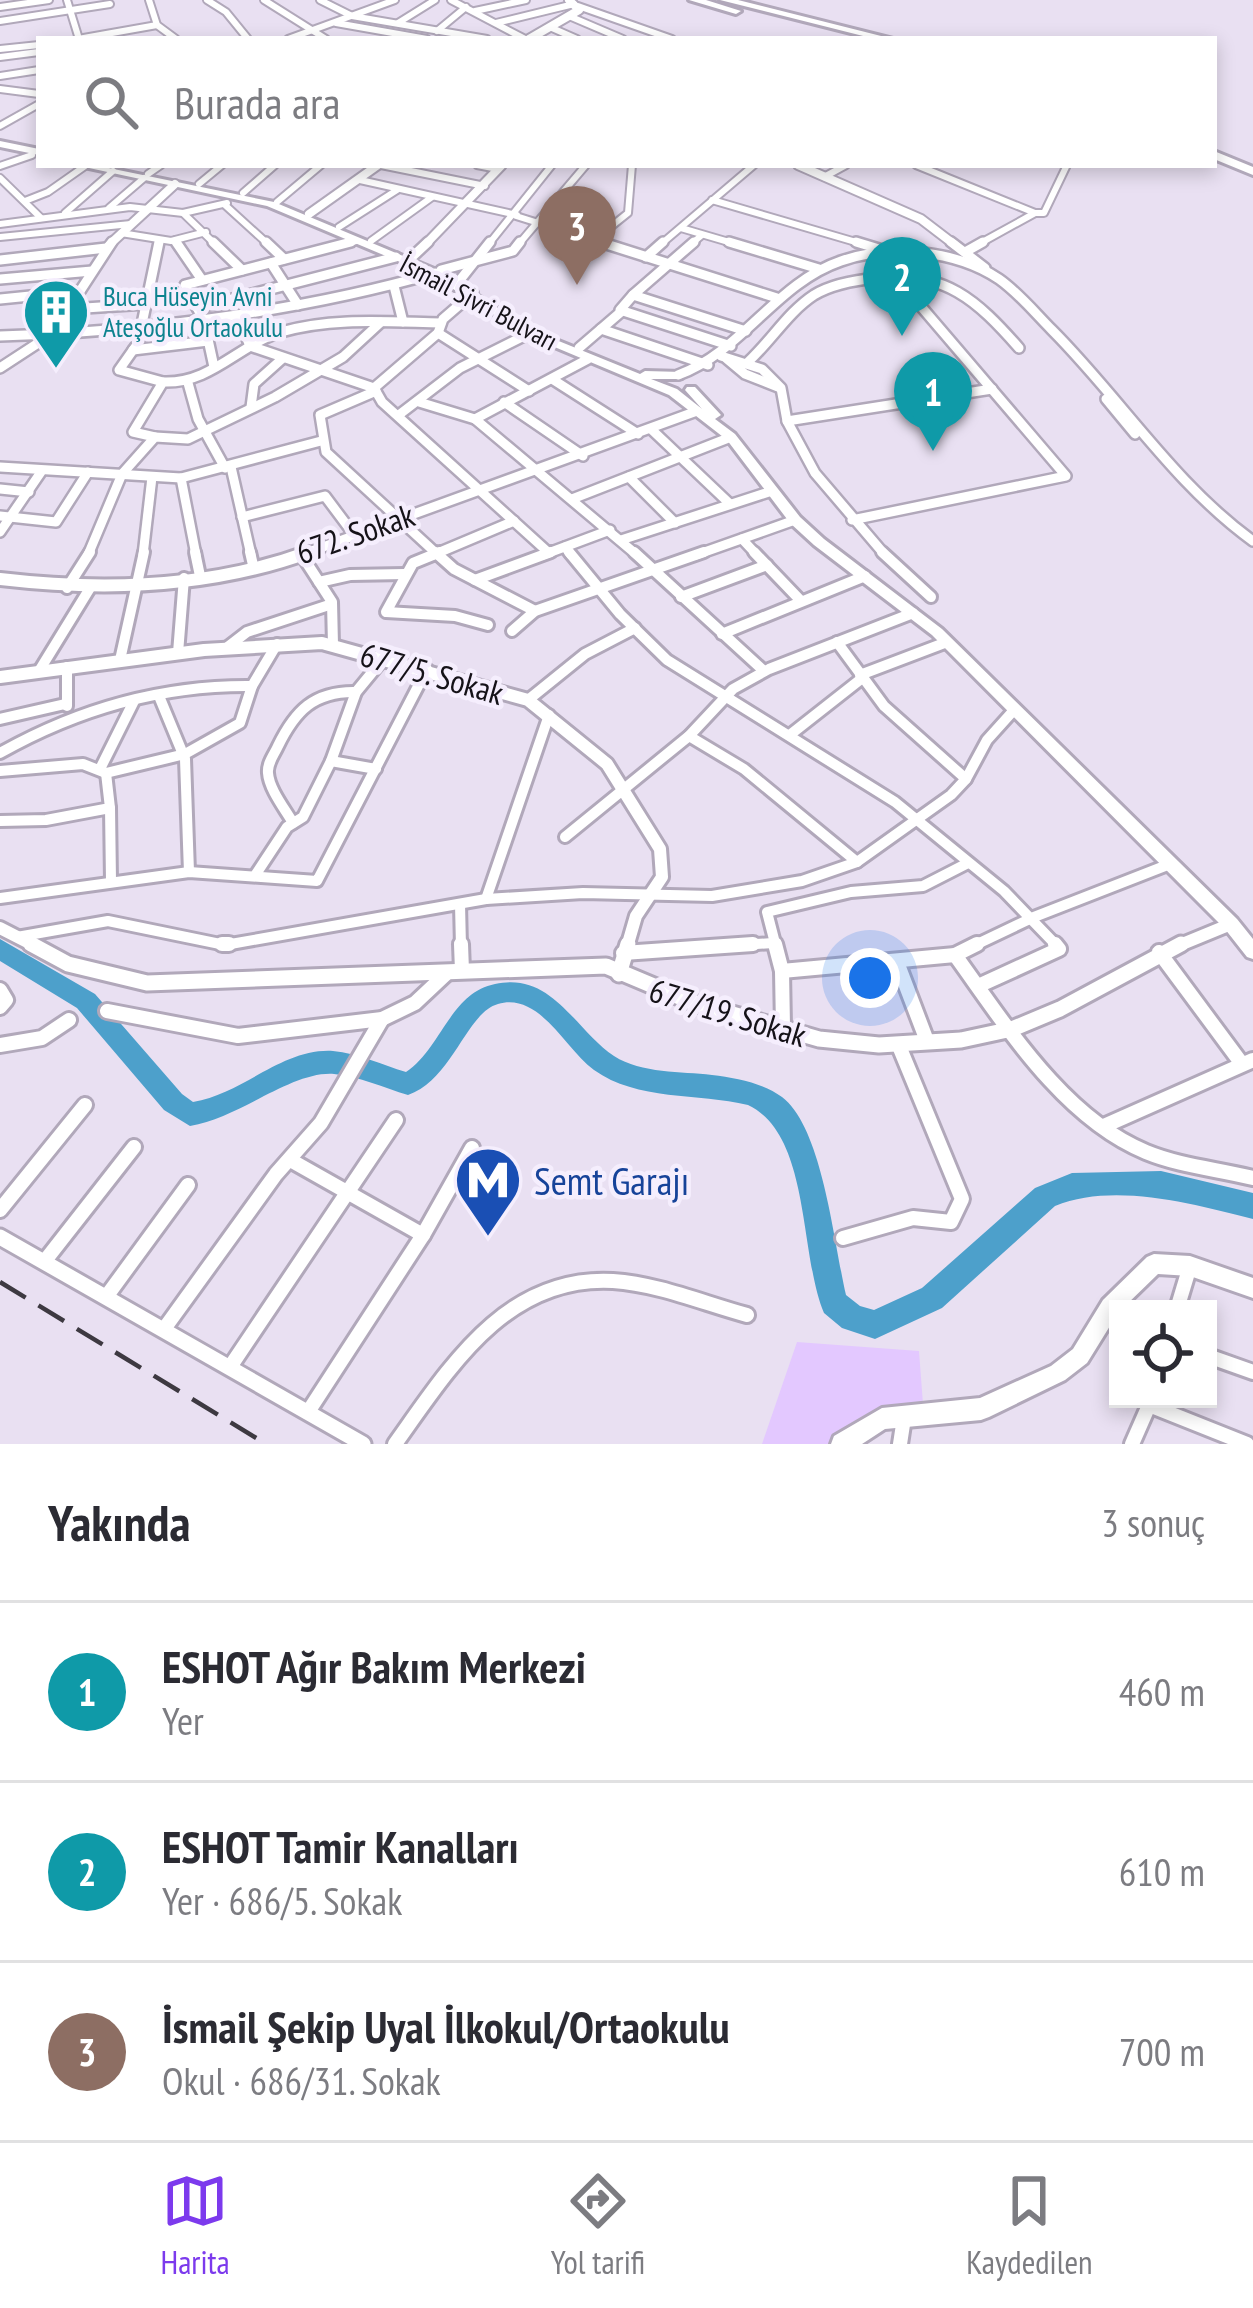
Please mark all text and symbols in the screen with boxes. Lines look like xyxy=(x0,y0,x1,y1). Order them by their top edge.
search box xyxy=(36,36,1217,168)
icon: search xyxy=(78,69,144,135)
text: Burada ara xyxy=(174,73,340,131)
pin: 3 xyxy=(538,186,616,285)
pin: 2 xyxy=(863,237,941,336)
street label: İsmail Sivri Bulvarı xyxy=(394,246,564,358)
building icon: Buca Hüseyin Avni Ateşoğlu Ortaokulu xyxy=(21,277,91,371)
place label: Buca Hüseyin Avni Ateşoğlu Ortaokulu xyxy=(103,279,283,344)
pin: 1 xyxy=(894,352,972,451)
street label: 672. Sokak xyxy=(290,493,420,573)
street label: 677/5. Sokak xyxy=(355,632,509,714)
your location xyxy=(840,948,900,1008)
street label: 677/19. Sokak xyxy=(644,968,812,1056)
metro station icon: Semt Garajı xyxy=(453,1145,523,1239)
place label: Semt Garajı xyxy=(534,1155,689,1206)
map controls xyxy=(1109,1300,1217,1408)
button: locate xyxy=(1109,1300,1217,1408)
text: Yakında xyxy=(48,1489,190,1555)
text: 3 sonuç xyxy=(1101,1497,1205,1548)
text: ESHOT Ağır Bakım Merkezi xyxy=(162,1637,586,1695)
text: 1 xyxy=(78,1666,96,1717)
text: 460 m xyxy=(1119,1666,1205,1717)
text: Yer xyxy=(162,1695,204,1746)
text: ESHOT Tamir Kanalları xyxy=(162,1817,519,1875)
text: 2 xyxy=(78,1846,96,1897)
text: 610 m xyxy=(1119,1846,1205,1897)
text: Yer · 686/5. Sokak xyxy=(162,1875,402,1926)
text: İsmail Şekip Uyal İlkokul/Ortaokulu xyxy=(162,1997,730,2055)
text: 3 xyxy=(78,2026,96,2077)
text: 700 m xyxy=(1119,2026,1205,2077)
text: Okul · 686/31. Sokak xyxy=(162,2055,441,2106)
tab: Harita xyxy=(160,2168,230,2283)
tab: Yol tarifi xyxy=(551,2168,645,2283)
tab: Kaydedilen xyxy=(966,2168,1093,2283)

